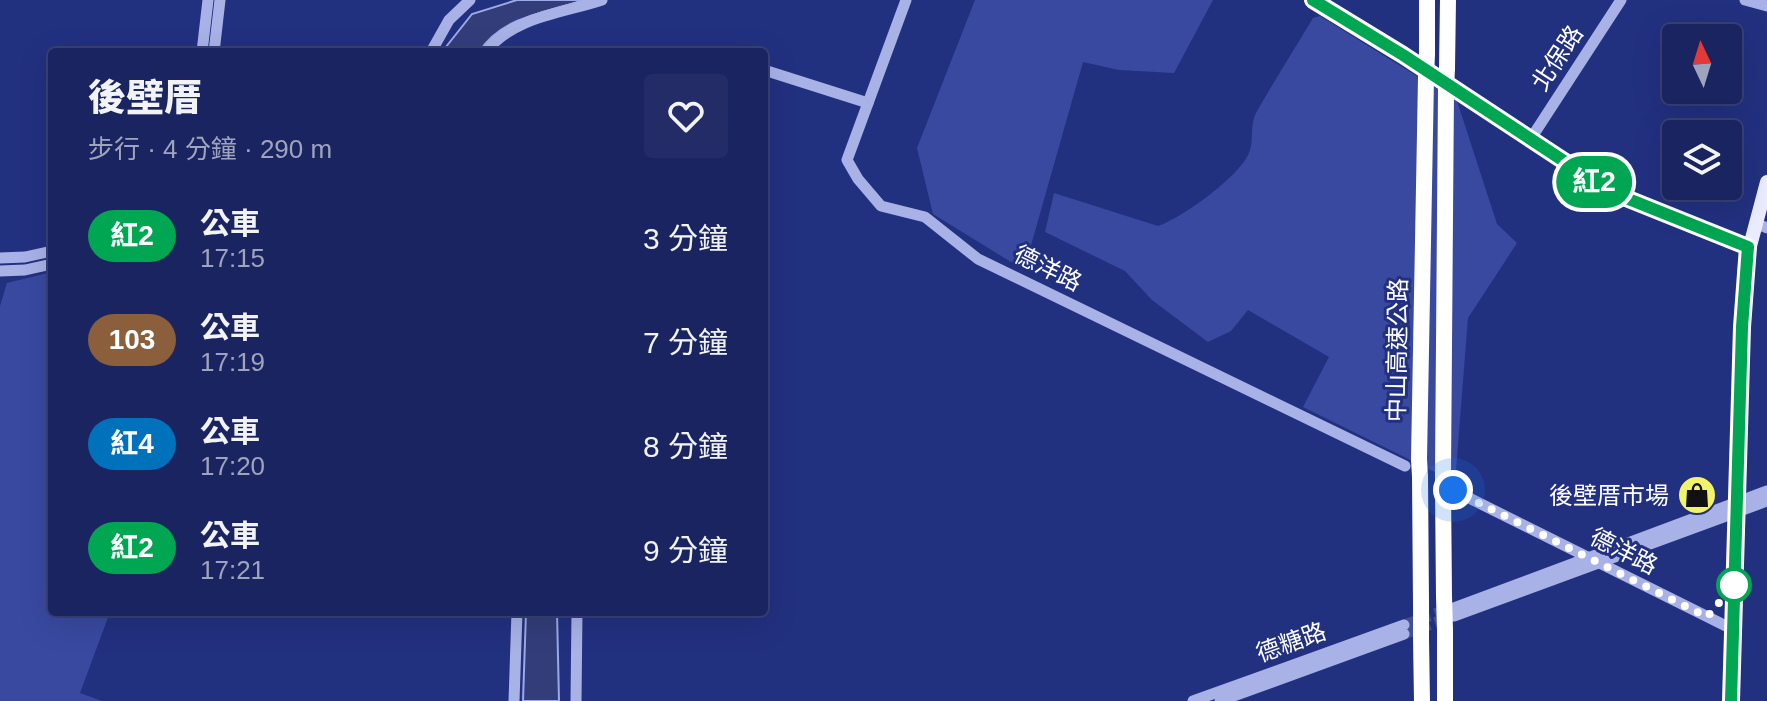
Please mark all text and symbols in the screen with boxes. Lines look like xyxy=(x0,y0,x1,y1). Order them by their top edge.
street label: 北保路 xyxy=(1526,20,1588,96)
north arrow xyxy=(1662,24,1742,104)
map controls xyxy=(1662,24,1742,200)
button: heart xyxy=(644,74,728,158)
text: 後壁厝 xyxy=(88,77,202,119)
button: layers xyxy=(1662,120,1742,200)
text: 步行 · 4 分鐘 · 290 m xyxy=(88,134,332,164)
line badge: 紅2 xyxy=(1558,156,1630,208)
text: 紅2 xyxy=(1572,166,1616,197)
text: 公車 xyxy=(200,207,260,240)
text: 紅2 xyxy=(110,220,154,251)
text: 3 分鐘 xyxy=(643,222,728,255)
street label: 德洋路 xyxy=(1010,240,1086,296)
text: 17:15 xyxy=(200,243,265,273)
street label: 中山高速公路 xyxy=(1382,278,1412,422)
text: 公車 xyxy=(200,311,260,344)
text: 103 xyxy=(109,324,155,355)
text: 7 分鐘 xyxy=(643,326,728,359)
text: 17:19 xyxy=(200,347,265,377)
text: 公車 xyxy=(200,415,260,448)
text: 紅4 xyxy=(110,428,154,459)
text: 8 分鐘 xyxy=(643,430,728,463)
text: 17:20 xyxy=(200,451,265,481)
your location xyxy=(1433,470,1473,510)
shop icon: 後壁厝市場 xyxy=(1676,474,1718,516)
place label: 後壁厝市場 xyxy=(1549,482,1669,509)
text: 公車 xyxy=(200,519,260,552)
street label: 德洋路 xyxy=(1586,523,1662,579)
text: 紅2 xyxy=(110,532,154,563)
text: 9 分鐘 xyxy=(643,534,728,567)
text: 17:21 xyxy=(200,555,265,585)
unlabelled marker xyxy=(1717,568,1751,602)
street label: 德糖路 xyxy=(1253,617,1329,667)

